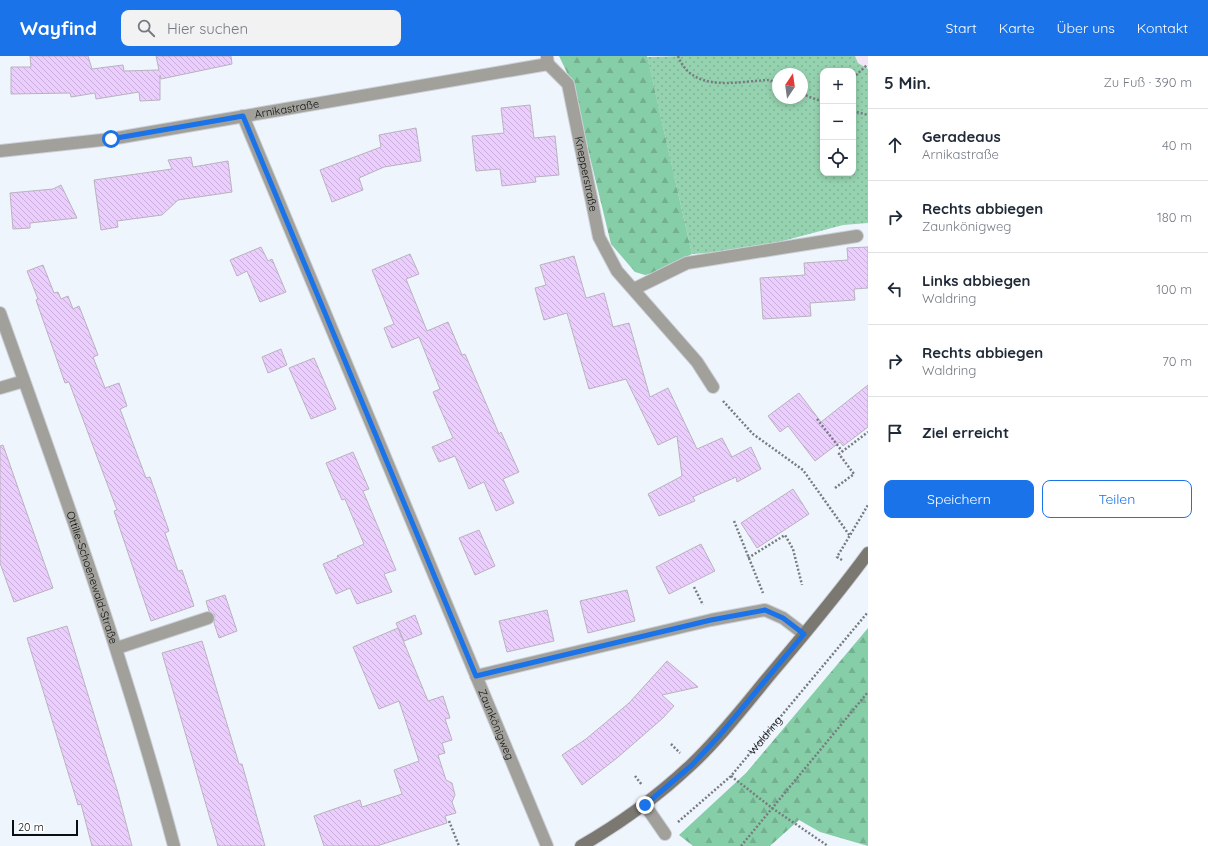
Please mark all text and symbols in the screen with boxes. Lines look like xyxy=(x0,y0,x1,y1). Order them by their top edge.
search box xyxy=(121,10,401,46)
text: Wayfind xyxy=(20,16,97,40)
icon: search xyxy=(135,17,157,39)
text: Hier suchen xyxy=(167,19,248,38)
text: Start xyxy=(945,19,977,37)
text: Karte xyxy=(999,19,1035,37)
text: Über uns xyxy=(1057,19,1115,37)
text: Kontakt xyxy=(1137,19,1188,37)
north arrow xyxy=(772,68,808,104)
map controls xyxy=(820,68,856,176)
button: + xyxy=(820,68,856,104)
text: 5 Min. xyxy=(884,72,931,93)
text: Zu Fuß · 390 m xyxy=(1103,74,1192,90)
street label: Arnikastraße xyxy=(253,96,320,121)
button: − xyxy=(820,104,856,140)
text: Geradeaus xyxy=(922,127,1001,146)
route start xyxy=(102,130,120,148)
icon: ahead xyxy=(884,134,906,156)
street label: Knepperstraße xyxy=(572,135,601,213)
text: 40 m xyxy=(1162,137,1192,153)
button: locate xyxy=(820,140,856,176)
text: Arnikastraße xyxy=(922,146,999,162)
text: Rechts abbiegen xyxy=(922,199,1043,218)
icon: right xyxy=(884,206,906,228)
text: 180 m xyxy=(1157,209,1192,225)
text: Zaunkönigweg xyxy=(922,218,1011,234)
text: Links abbiegen xyxy=(922,271,1030,290)
icon: left xyxy=(884,278,906,300)
text: 100 m xyxy=(1156,281,1192,297)
text: Waldring xyxy=(922,290,976,306)
text: Rechts abbiegen xyxy=(922,343,1043,362)
icon: right xyxy=(884,350,906,372)
text: 70 m xyxy=(1162,353,1192,369)
text: Waldring xyxy=(922,362,976,378)
icon: arrive xyxy=(884,422,906,444)
text: Ziel erreicht xyxy=(922,423,1009,442)
button: Speichern xyxy=(884,480,1034,518)
button: Teilen xyxy=(1042,480,1192,518)
street label: Ottilie-Schoenewald-Straße xyxy=(63,509,121,646)
street label: Zaunkönigweg xyxy=(475,687,517,762)
street label: Waldring xyxy=(745,713,785,758)
route end xyxy=(636,796,654,814)
scale bar xyxy=(12,818,78,837)
text: 20 m xyxy=(18,820,44,834)

